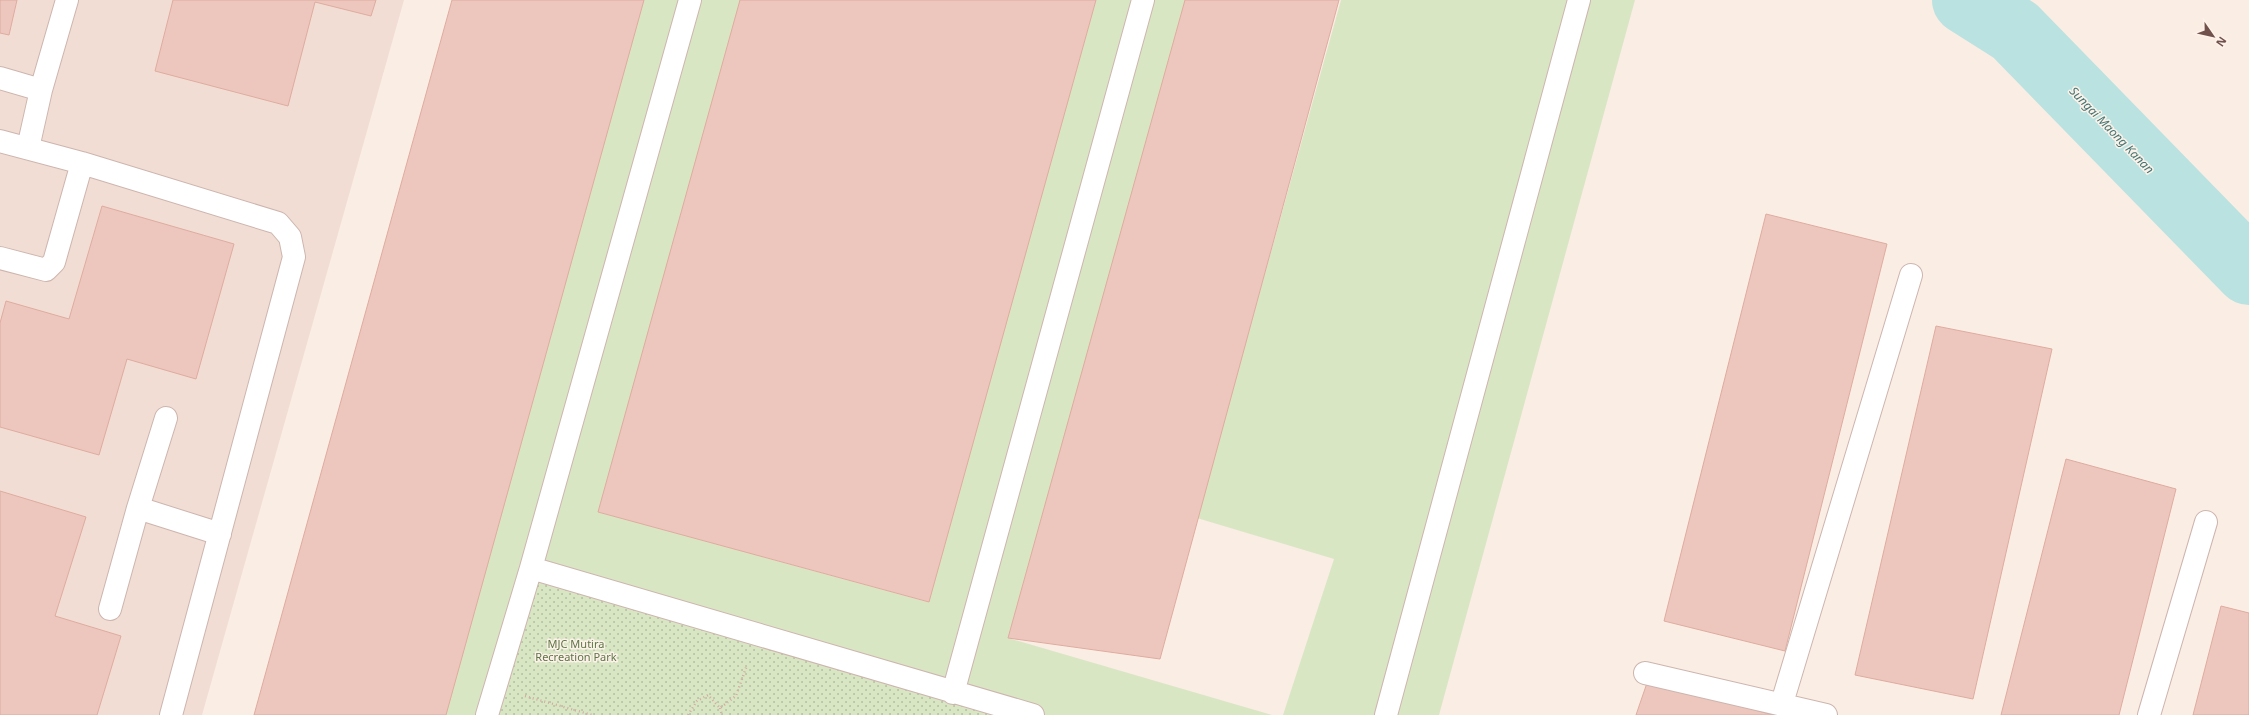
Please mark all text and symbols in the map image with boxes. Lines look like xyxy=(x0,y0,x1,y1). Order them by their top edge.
north arrow xyxy=(2193,16,2233,56)
text: N xyxy=(2213,34,2230,50)
water label: Sungai Maong Kanan xyxy=(2066,83,2158,177)
park label: MJC Mutira Recreation Park xyxy=(535,636,617,664)

